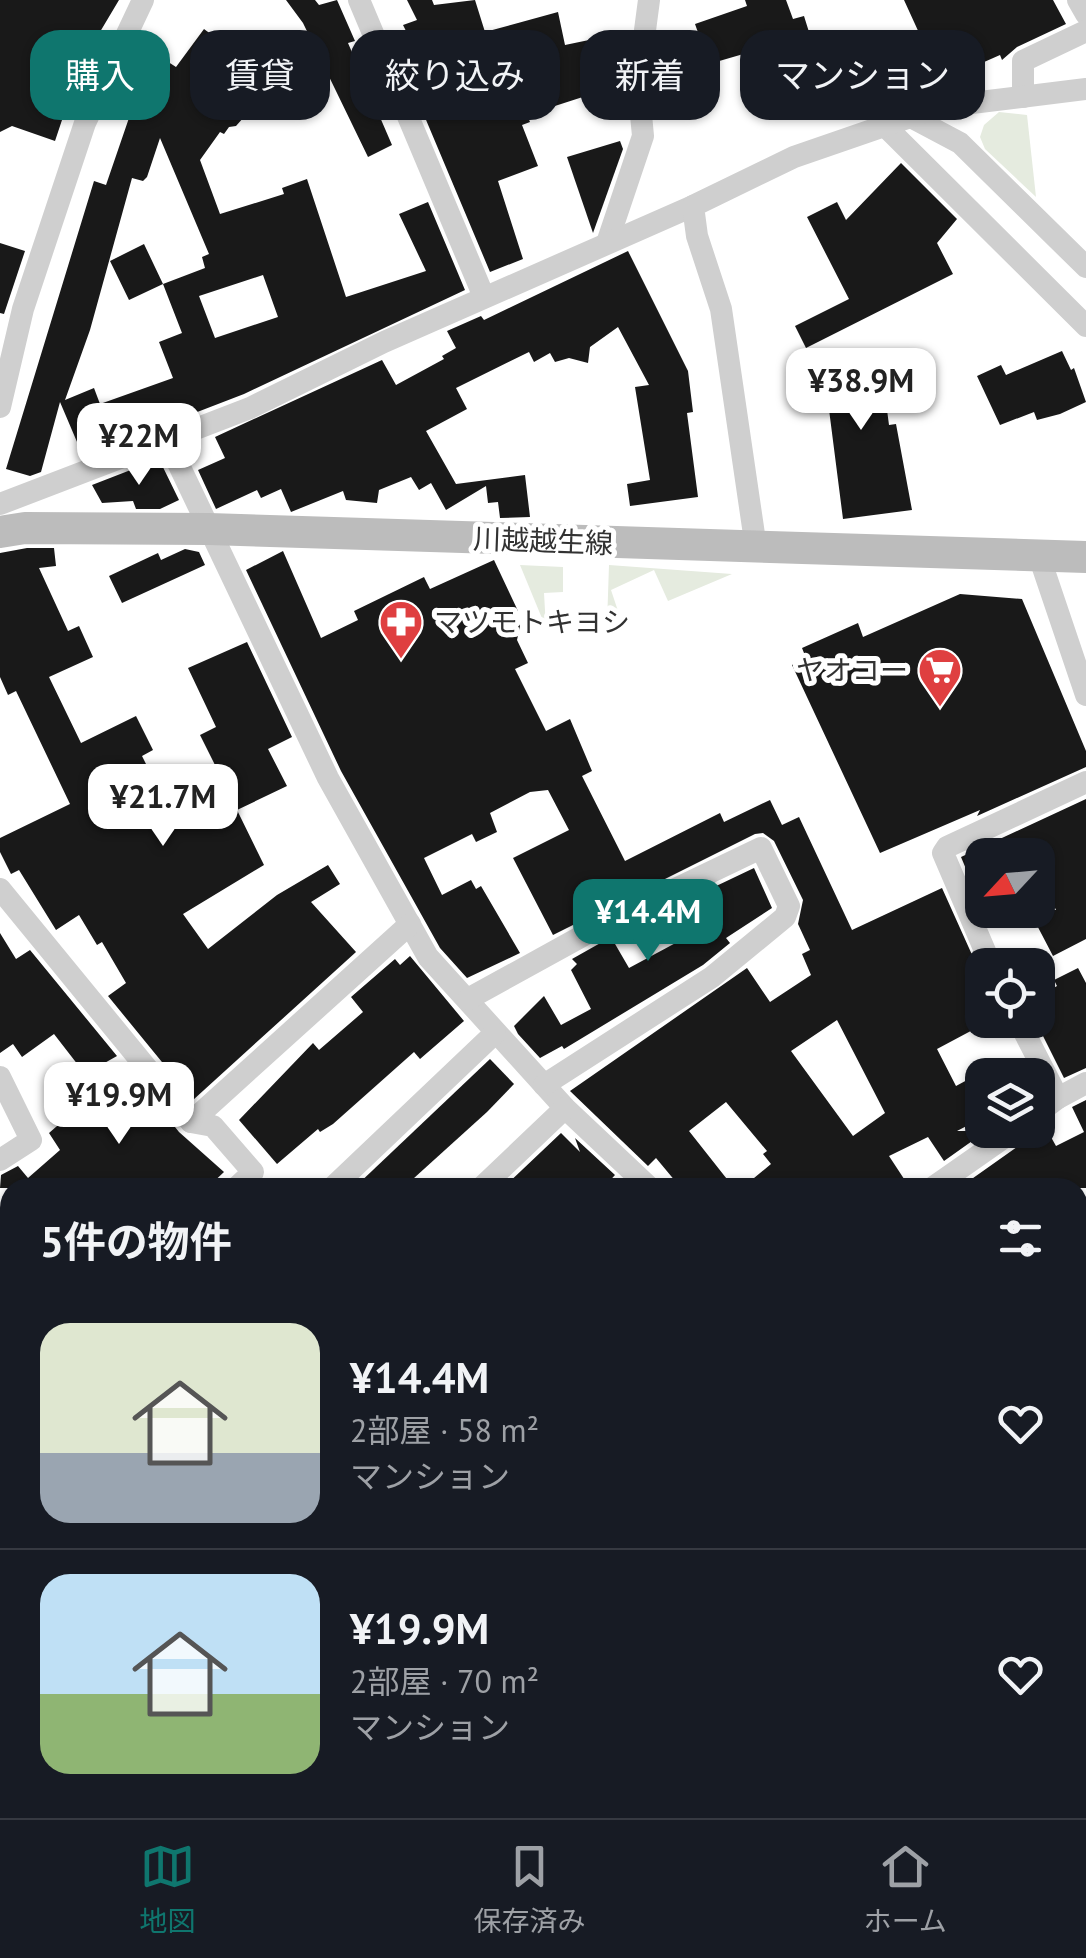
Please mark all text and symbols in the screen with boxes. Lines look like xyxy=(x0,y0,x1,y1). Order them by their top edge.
chip: 購入 xyxy=(30,30,170,120)
chip: 賃貸 xyxy=(190,30,330,120)
chip: 絞り込み xyxy=(350,30,560,120)
chip: 新着 xyxy=(580,30,720,120)
chip: マンション xyxy=(740,30,985,120)
pin: ¥38.9M xyxy=(780,348,942,433)
text: ¥38.9M xyxy=(808,359,914,401)
pin: ¥22M xyxy=(80,403,198,488)
text: ¥22M xyxy=(99,414,179,456)
street label: 川越越生線 xyxy=(472,520,614,561)
pharmacy icon: マツモトキヨシ xyxy=(378,599,424,660)
place label: マツモトキヨシ xyxy=(434,603,630,640)
supermarket icon: ヤオコー xyxy=(917,647,963,708)
place label: ヤオコー xyxy=(796,651,908,688)
pin: ¥21.7M xyxy=(82,764,244,849)
text: ¥21.7M xyxy=(110,775,216,817)
north arrow xyxy=(965,838,1055,928)
map controls xyxy=(965,838,1055,1148)
pin: ¥14.4M xyxy=(567,879,729,964)
text: ¥14.4M xyxy=(595,890,701,932)
button: locate xyxy=(965,948,1055,1038)
button: layers xyxy=(965,1058,1055,1148)
pin: ¥19.9M xyxy=(38,1062,200,1147)
text: ¥19.9M xyxy=(66,1073,172,1115)
icon: filters xyxy=(993,1211,1048,1266)
text: 5件の物件 xyxy=(40,1214,232,1269)
text: ¥14.4M xyxy=(350,1350,489,1405)
icon: home xyxy=(120,1363,240,1483)
icon: heart xyxy=(993,1396,1048,1451)
text: 2部屋 · 58 m² xyxy=(350,1409,539,1451)
text: マンション xyxy=(350,1455,510,1497)
text: ¥19.9M xyxy=(350,1601,489,1656)
icon: home xyxy=(120,1614,240,1734)
icon: heart xyxy=(993,1647,1048,1702)
text: 2部屋 · 70 m² xyxy=(350,1660,539,1702)
text: マンション xyxy=(350,1706,510,1748)
tab: 地図 xyxy=(139,1839,195,1939)
tab: 保存済み xyxy=(473,1839,585,1939)
tab: ホーム xyxy=(864,1839,947,1939)

